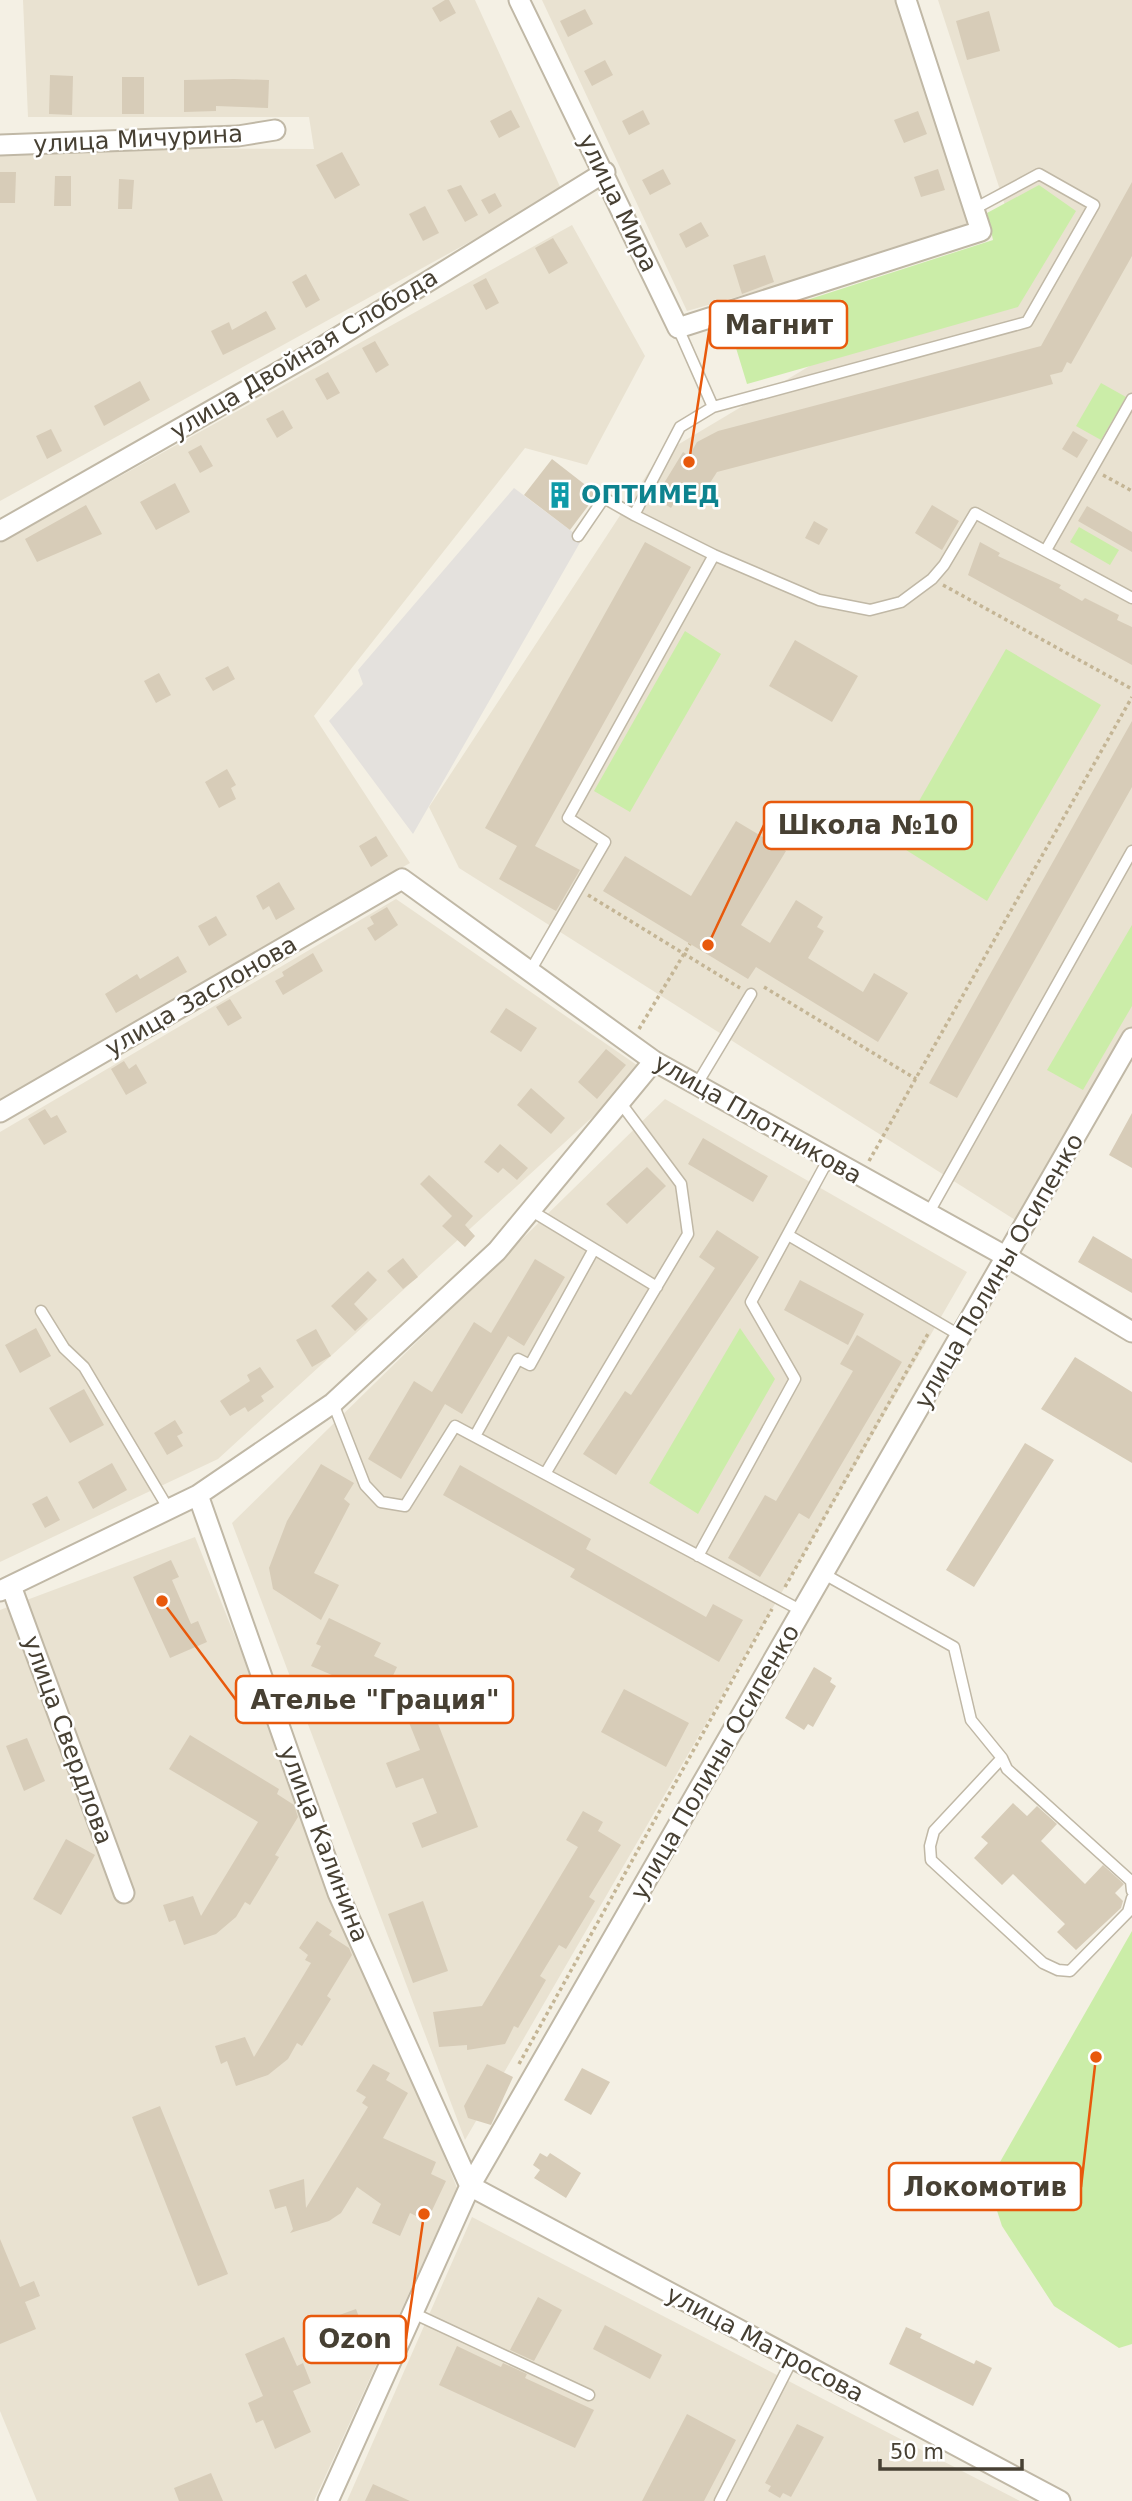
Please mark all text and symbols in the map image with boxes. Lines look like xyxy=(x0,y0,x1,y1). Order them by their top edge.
street label: улица Мичурина xyxy=(33,120,243,158)
street label: улица Мира xyxy=(573,129,663,277)
street label: улица Двойная Слобода xyxy=(165,263,443,445)
callout: Магнит xyxy=(710,301,847,348)
text: Магнит xyxy=(725,310,833,340)
building icon: ОПТИМЕД xyxy=(545,480,575,510)
place label: ОПТИМЕД xyxy=(581,481,720,509)
callout: Школа №10 xyxy=(764,802,972,849)
text: Школа №10 xyxy=(778,810,958,840)
street label: улица Заслонова xyxy=(100,930,302,1062)
street label: улица Плотникова xyxy=(649,1048,867,1190)
street label: улица Полины Осипенко xyxy=(909,1129,1089,1413)
street label: улица Полины Осипенко xyxy=(625,1620,805,1904)
street label: улица Свердлова xyxy=(17,1632,119,1848)
callout: Ателье "Грация" xyxy=(236,1676,513,1723)
text: Ателье "Грация" xyxy=(251,1685,500,1715)
street label: улица Калинина xyxy=(274,1742,374,1946)
callout: Локомотив xyxy=(889,2163,1081,2210)
text: Локомотив xyxy=(903,2172,1067,2202)
street label: улица Матросова xyxy=(661,2280,869,2408)
callout: Ozon xyxy=(304,2316,406,2363)
text: Ozon xyxy=(318,2324,392,2354)
scale bar xyxy=(880,2428,1022,2472)
text: 50 m xyxy=(890,2440,944,2464)

